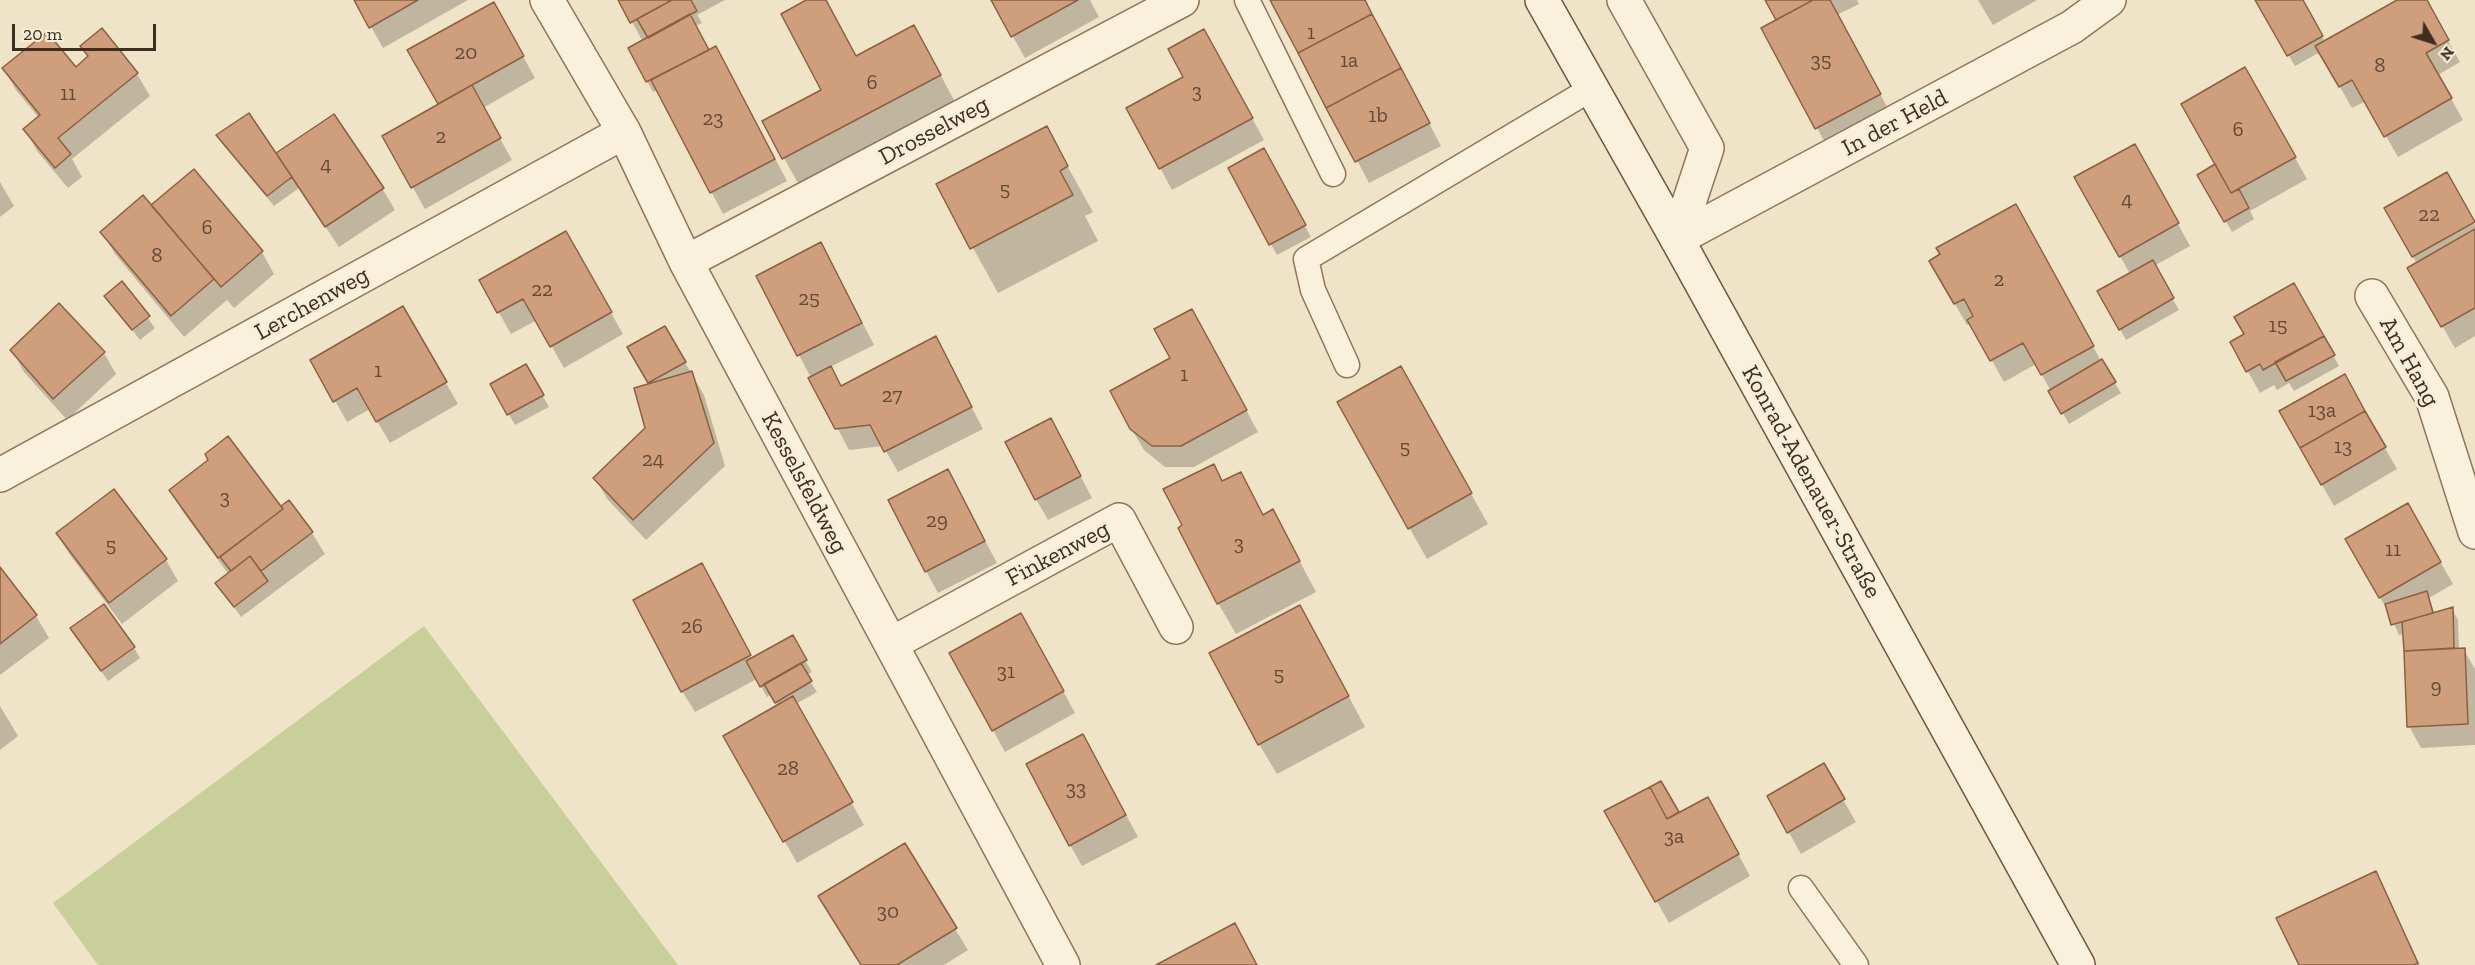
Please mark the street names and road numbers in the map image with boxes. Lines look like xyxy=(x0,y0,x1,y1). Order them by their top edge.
street label: In der Held xyxy=(1837,83,1953,163)
street label: Drosselweg xyxy=(874,90,994,172)
street label: Lerchenweg xyxy=(250,261,374,347)
street label: Am Hang xyxy=(2373,312,2445,412)
street label: Konrad-Adenauer-Straße xyxy=(1735,361,1887,603)
street label: Kesselsfeldweg xyxy=(755,407,853,559)
street label: Finkenweg xyxy=(1001,515,1115,593)

